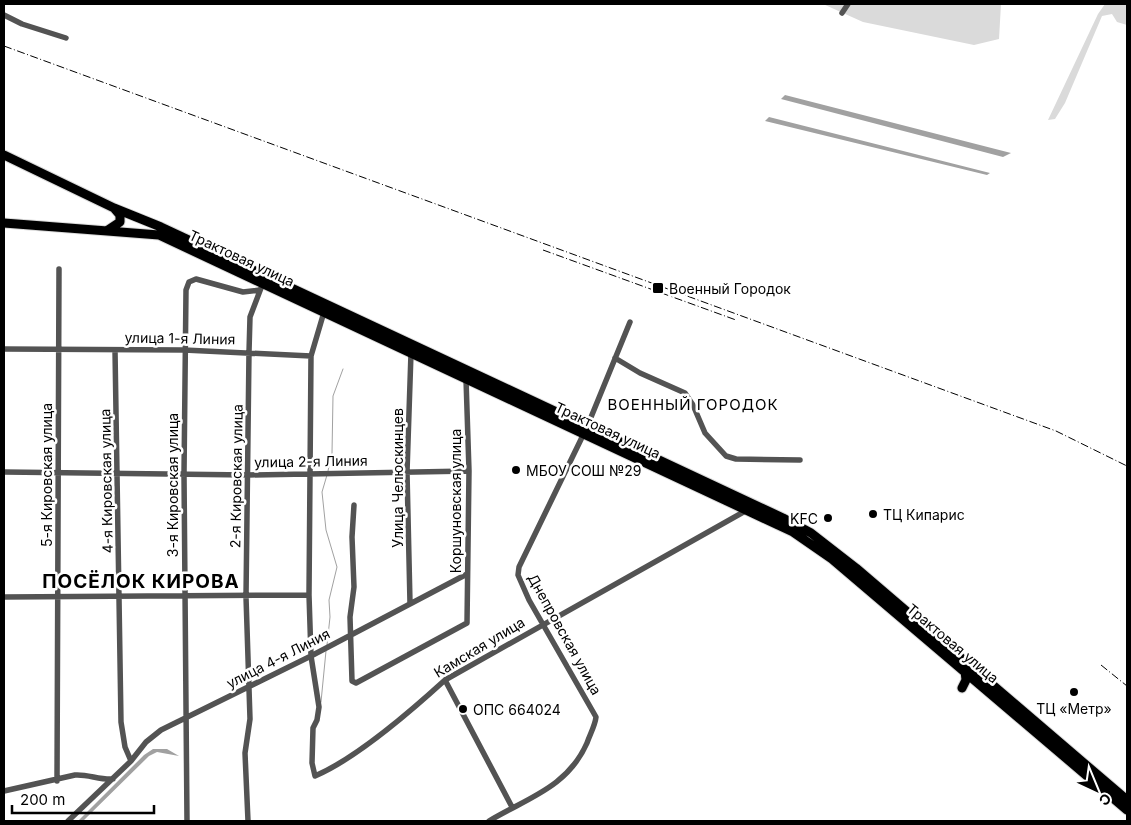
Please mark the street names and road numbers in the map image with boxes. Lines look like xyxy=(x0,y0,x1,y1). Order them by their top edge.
street label: Трактовая улица xyxy=(187,226,297,290)
street label: улица 1-я Линия xyxy=(125,329,235,347)
street label: Трактовая улица xyxy=(553,398,663,462)
street label: 5-я Кировская улица xyxy=(38,403,55,547)
street label: 2-я Кировская улица xyxy=(226,404,246,548)
street label: Улица Челюскинцев xyxy=(389,408,406,548)
street label: 4-я Кировская улица xyxy=(96,409,116,553)
street label: 3-я Кировская улица xyxy=(164,413,181,557)
street label: Коршуновская улица xyxy=(447,429,464,573)
street label: улица 2-я Линия xyxy=(254,452,368,470)
street label: Днепровская улица xyxy=(525,570,605,698)
street label: Трактовая улица xyxy=(904,600,1002,686)
street label: Камская улица xyxy=(430,613,528,681)
street label: улица 4-я Линия xyxy=(223,625,333,691)

